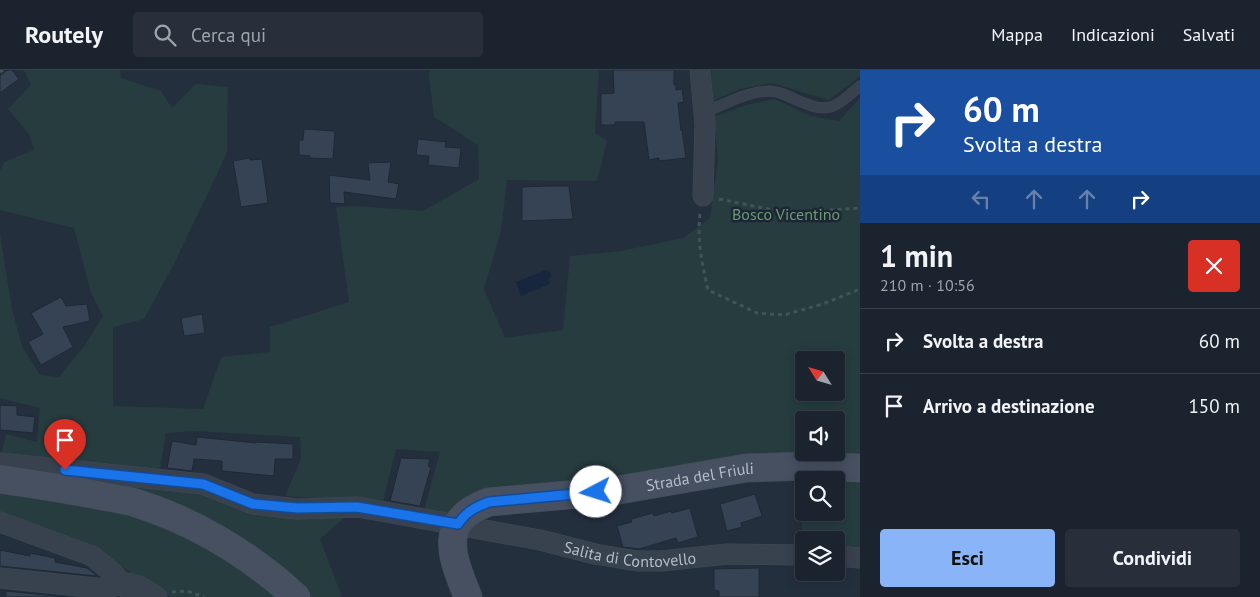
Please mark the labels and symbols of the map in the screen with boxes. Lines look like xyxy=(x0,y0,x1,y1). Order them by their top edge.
park label: Bosco Vicentino xyxy=(732,204,840,224)
north arrow xyxy=(795,351,845,401)
pin xyxy=(44,419,86,470)
street label: Strada del Friuli xyxy=(644,458,754,495)
position arrow xyxy=(569,465,621,517)
street label: Salita di Contovello xyxy=(562,536,697,571)

